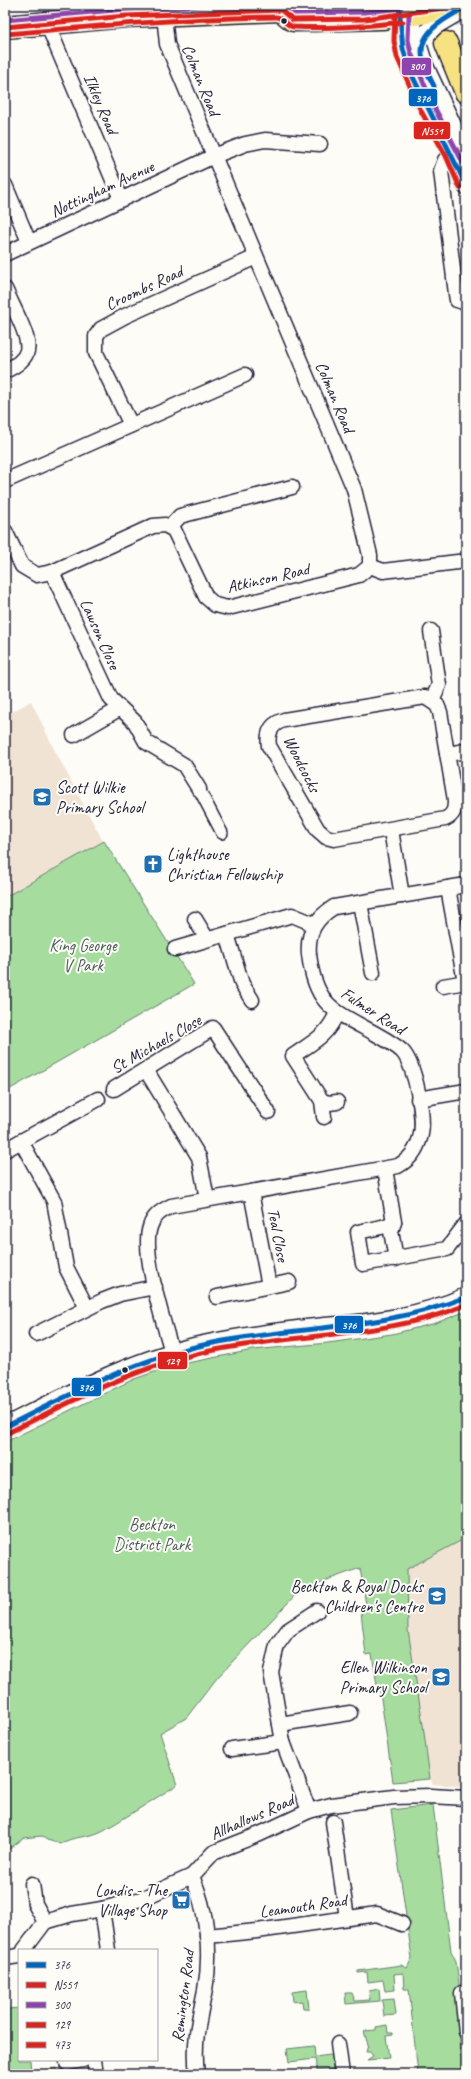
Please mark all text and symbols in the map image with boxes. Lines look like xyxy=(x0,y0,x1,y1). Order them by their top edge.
unlabelled marker xyxy=(279,16,289,26)
street label: Colman Road xyxy=(177,41,226,121)
line badge: 300 xyxy=(401,57,432,76)
text: 300 xyxy=(410,59,425,73)
street label: Ilkley Road xyxy=(79,71,124,140)
line badge: 376 xyxy=(408,88,438,107)
text: 376 xyxy=(415,91,431,105)
line badge: N551 xyxy=(413,121,451,140)
text: N551 xyxy=(421,124,444,138)
street label: Nottingham Avenue xyxy=(47,155,158,222)
street label: Croombs Road xyxy=(102,260,189,315)
street label: Colman Road xyxy=(311,358,360,438)
street label: Atkinson Road xyxy=(225,558,313,598)
street label: Lawson Close xyxy=(75,595,125,674)
street label: Woodcocks xyxy=(279,732,326,797)
place label: Scott Wilkie Primary School xyxy=(56,777,146,818)
school or university icon: Scott Wilkie Primary School xyxy=(31,786,53,808)
place label: Lighthouse Christian Fellowship xyxy=(167,844,284,885)
church icon: Lighthouse Christian Fellowship xyxy=(142,853,164,875)
park label: King George V Park xyxy=(49,935,118,976)
street label: Fulmer Road xyxy=(337,983,411,1041)
street label: St Michaels Close xyxy=(107,1009,206,1078)
street label: Teal Close xyxy=(263,1207,294,1265)
line badge: 376 xyxy=(334,1315,364,1334)
text: 376 xyxy=(341,1318,357,1332)
line badge: 129 xyxy=(157,1351,188,1370)
text: 129 xyxy=(165,1354,181,1368)
unlabelled marker xyxy=(120,1365,130,1375)
line badge: 376 xyxy=(71,1377,102,1397)
text: 376 xyxy=(78,1380,94,1394)
park label: Beckton District Park xyxy=(114,1514,192,1555)
place label: Beckton & Royal Docks Children's Centre xyxy=(291,1576,424,1617)
school or university icon: Beckton & Royal Docks Children's Centre xyxy=(426,1585,448,1607)
place label: Ellen Wilkinson Primary School xyxy=(340,1657,430,1698)
school or university icon: Ellen Wilkinson Primary School xyxy=(430,1666,452,1688)
street label: Allhallows Road xyxy=(207,1788,300,1845)
place label: Londis - The Village Shop xyxy=(95,1880,169,1921)
supermarket icon: Londis - The Village Shop xyxy=(170,1889,192,1911)
street label: Leamouth Road xyxy=(258,1889,350,1922)
street label: Remington Road xyxy=(167,1946,199,2043)
legend xyxy=(18,1949,158,2061)
text: 376 xyxy=(54,1957,71,1973)
text: N551 xyxy=(54,1977,78,1993)
text: 300 xyxy=(54,1997,72,2013)
text: 129 xyxy=(54,2017,72,2033)
text: 473 xyxy=(54,2037,72,2053)

